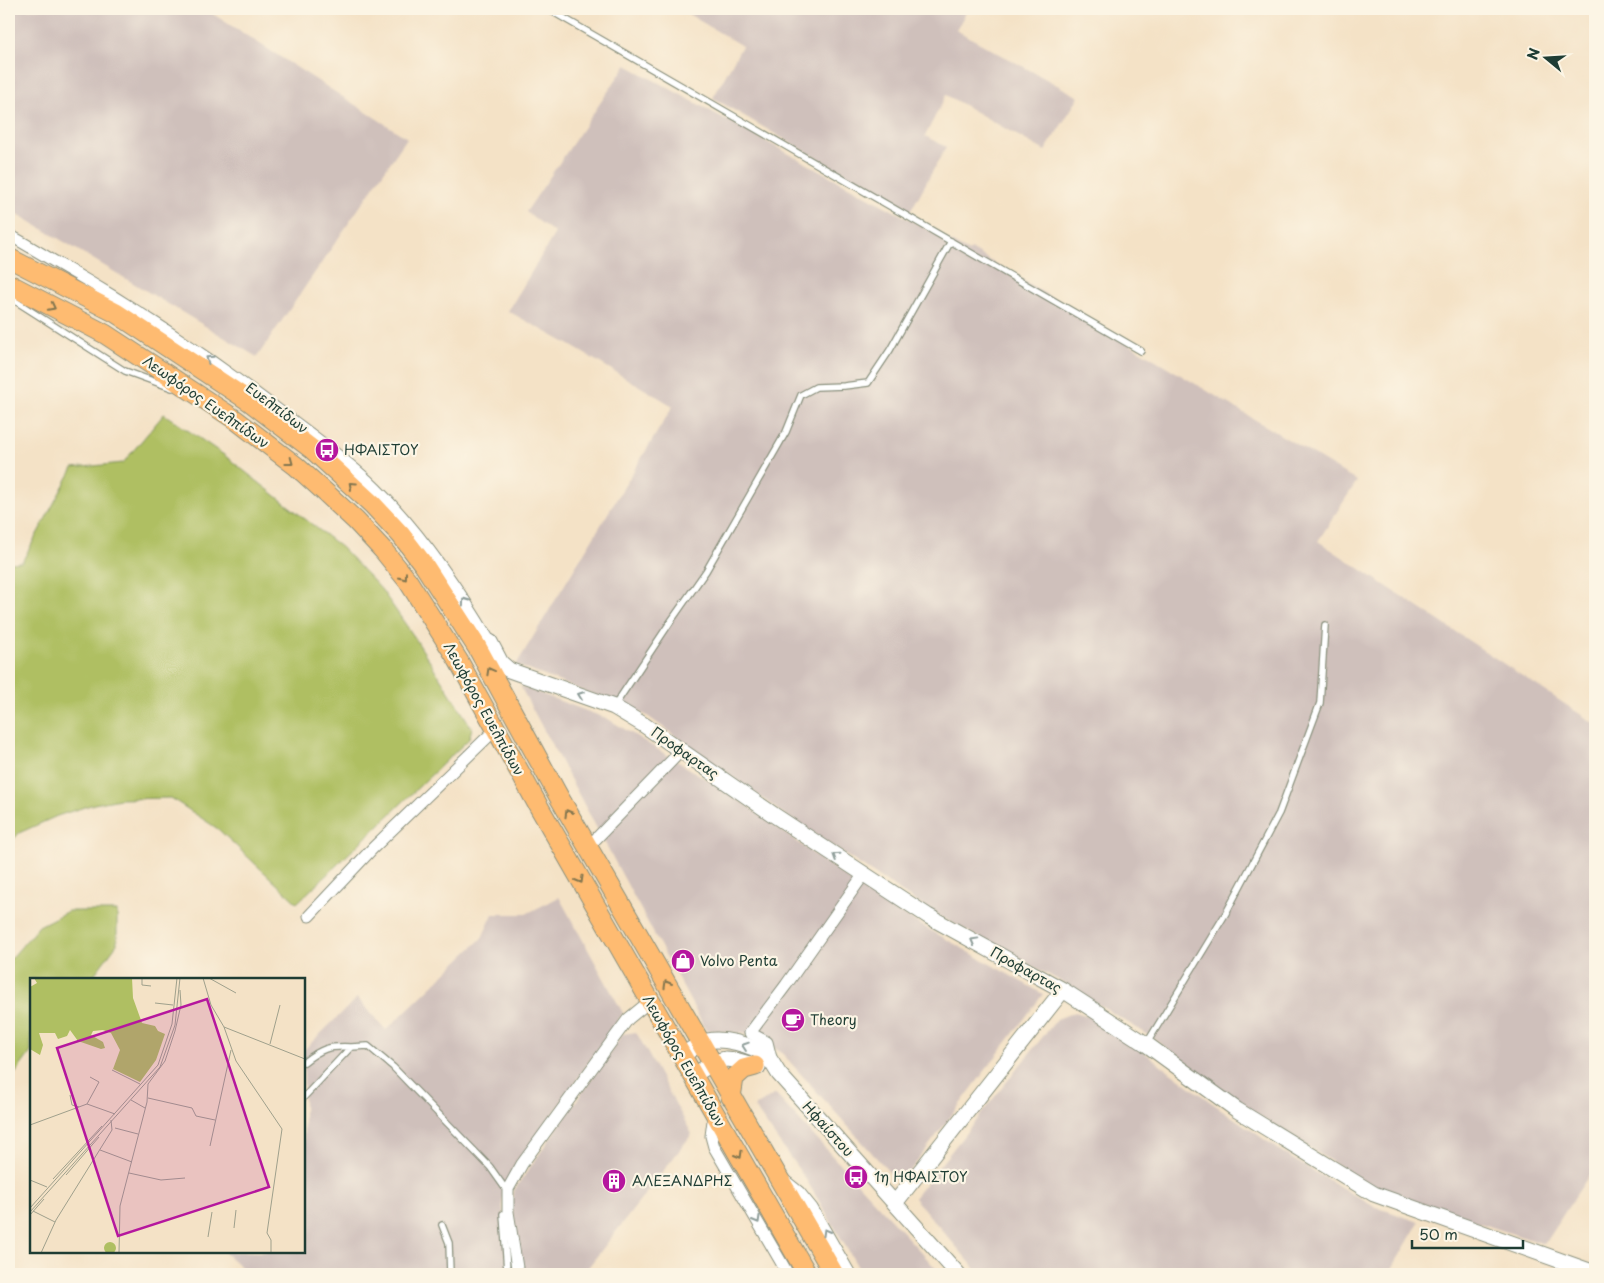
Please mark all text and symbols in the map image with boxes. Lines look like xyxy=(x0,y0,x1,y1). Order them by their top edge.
north arrow xyxy=(1522,32,1572,82)
text: N xyxy=(1521,45,1545,62)
one-way arrow xyxy=(47,300,56,310)
street label: Λεωφόρος Ευελπίδων xyxy=(139,350,274,453)
one-way arrow xyxy=(205,356,215,365)
street label: Ευελπίδων xyxy=(242,377,313,438)
bus stop icon: ΗΦΑΙΣΤΟΥ xyxy=(314,437,340,463)
place label: ΗΦΑΙΣΤΟΥ xyxy=(344,439,419,460)
one-way arrow xyxy=(284,456,294,465)
one-way arrow xyxy=(348,482,357,491)
one-way arrow xyxy=(399,571,407,580)
one-way arrow xyxy=(462,597,471,606)
street label: Λεωφόρος Ευελπίδων xyxy=(439,638,530,779)
one-way arrow xyxy=(486,667,496,676)
one-way arrow xyxy=(577,691,586,701)
street label: Προφαρτας xyxy=(647,721,723,784)
one-way arrow xyxy=(565,809,575,818)
one-way arrow xyxy=(832,853,842,862)
one-way arrow xyxy=(574,875,584,884)
one-way arrow xyxy=(971,937,980,947)
street label: Προφαρτας xyxy=(987,941,1066,998)
shop icon: Volvo Penta xyxy=(670,948,696,974)
place label: Volvo Penta xyxy=(700,950,778,971)
inset map xyxy=(30,978,305,1253)
one-way arrow xyxy=(663,981,673,990)
street label: Λεωφόρος Ευελπίδων xyxy=(638,991,731,1131)
cafe icon: Theory xyxy=(780,1007,806,1033)
place label: Theory xyxy=(810,1009,857,1030)
one-way arrow xyxy=(741,1042,750,1052)
street label: Ηφαίστου xyxy=(798,1096,859,1161)
one-way arrow xyxy=(732,1150,742,1159)
bus stop icon: 1η ΗΦΑΙΣΤΟΥ xyxy=(843,1164,869,1190)
place label: 1η ΗΦΑΙΣΤΟΥ xyxy=(874,1166,968,1187)
building icon: ΑΛΕΞΑΝΔΡΗΣ xyxy=(601,1168,627,1194)
place label: ΑΛΕΞΑΝΔΡΗΣ xyxy=(632,1170,732,1191)
one-way arrow xyxy=(750,1215,760,1224)
scale bar xyxy=(1412,1218,1523,1250)
text: 50 m xyxy=(1419,1222,1458,1245)
one-way arrow xyxy=(822,1228,832,1237)

